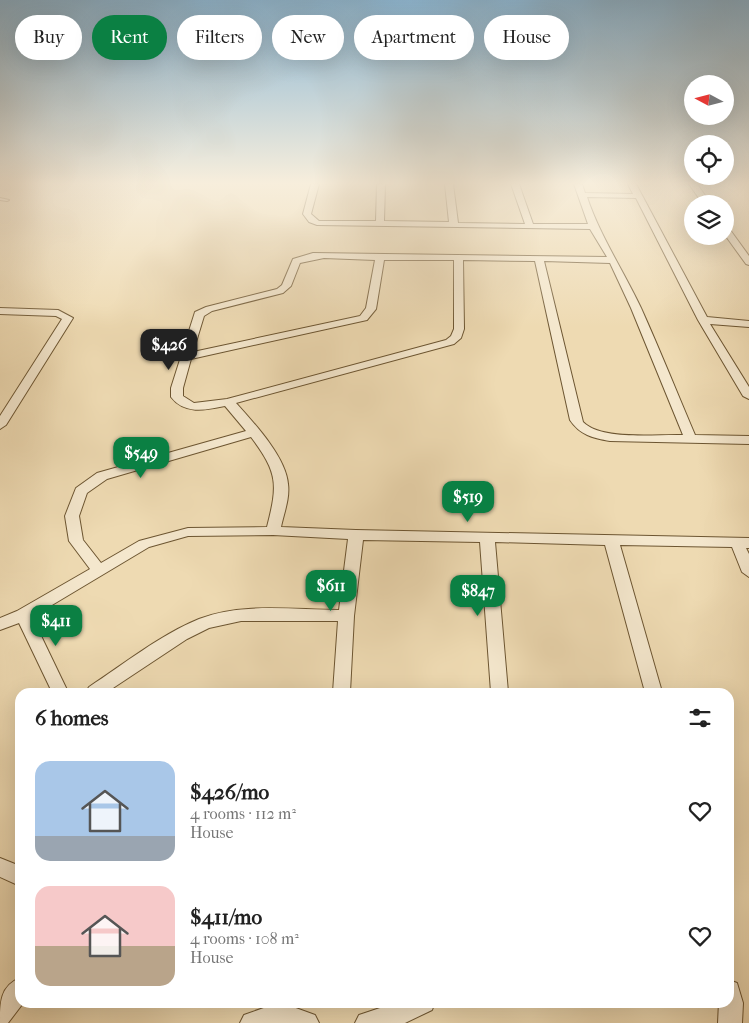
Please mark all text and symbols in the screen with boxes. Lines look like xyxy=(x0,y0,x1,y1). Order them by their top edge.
chip: Buy xyxy=(15,15,82,60)
chip: Rent xyxy=(92,15,167,60)
chip: Filters xyxy=(177,15,262,60)
chip: New xyxy=(272,15,344,60)
chip: Apartment xyxy=(354,15,474,60)
chip: House xyxy=(484,15,569,60)
north arrow xyxy=(684,75,734,125)
map controls xyxy=(684,75,734,245)
button: locate xyxy=(684,135,734,185)
button: layers xyxy=(684,195,734,245)
pin: $426 xyxy=(139,328,199,371)
text: $426 xyxy=(151,335,187,354)
pin: $549 xyxy=(111,436,171,479)
text: $549 xyxy=(124,443,158,462)
pin: $519 xyxy=(438,480,498,523)
text: $519 xyxy=(453,487,483,506)
pin: $611 xyxy=(301,570,361,612)
pin: $847 xyxy=(448,574,508,617)
text: $611 xyxy=(317,576,345,595)
text: $847 xyxy=(461,581,495,600)
pin: $411 xyxy=(26,604,86,647)
text: $411 xyxy=(41,611,71,630)
icon: filters xyxy=(686,704,714,732)
text: 6 homes xyxy=(35,706,109,730)
text: $426/mo xyxy=(190,780,269,804)
icon: home xyxy=(75,781,135,841)
icon: heart xyxy=(686,797,714,825)
text: 4 rooms · 112 m² xyxy=(190,804,296,823)
text: House xyxy=(190,823,233,842)
text: $411/mo xyxy=(190,905,262,929)
icon: home xyxy=(75,906,135,966)
icon: heart xyxy=(686,922,714,950)
text: 4 rooms · 108 m² xyxy=(190,929,299,948)
text: House xyxy=(190,948,233,967)

